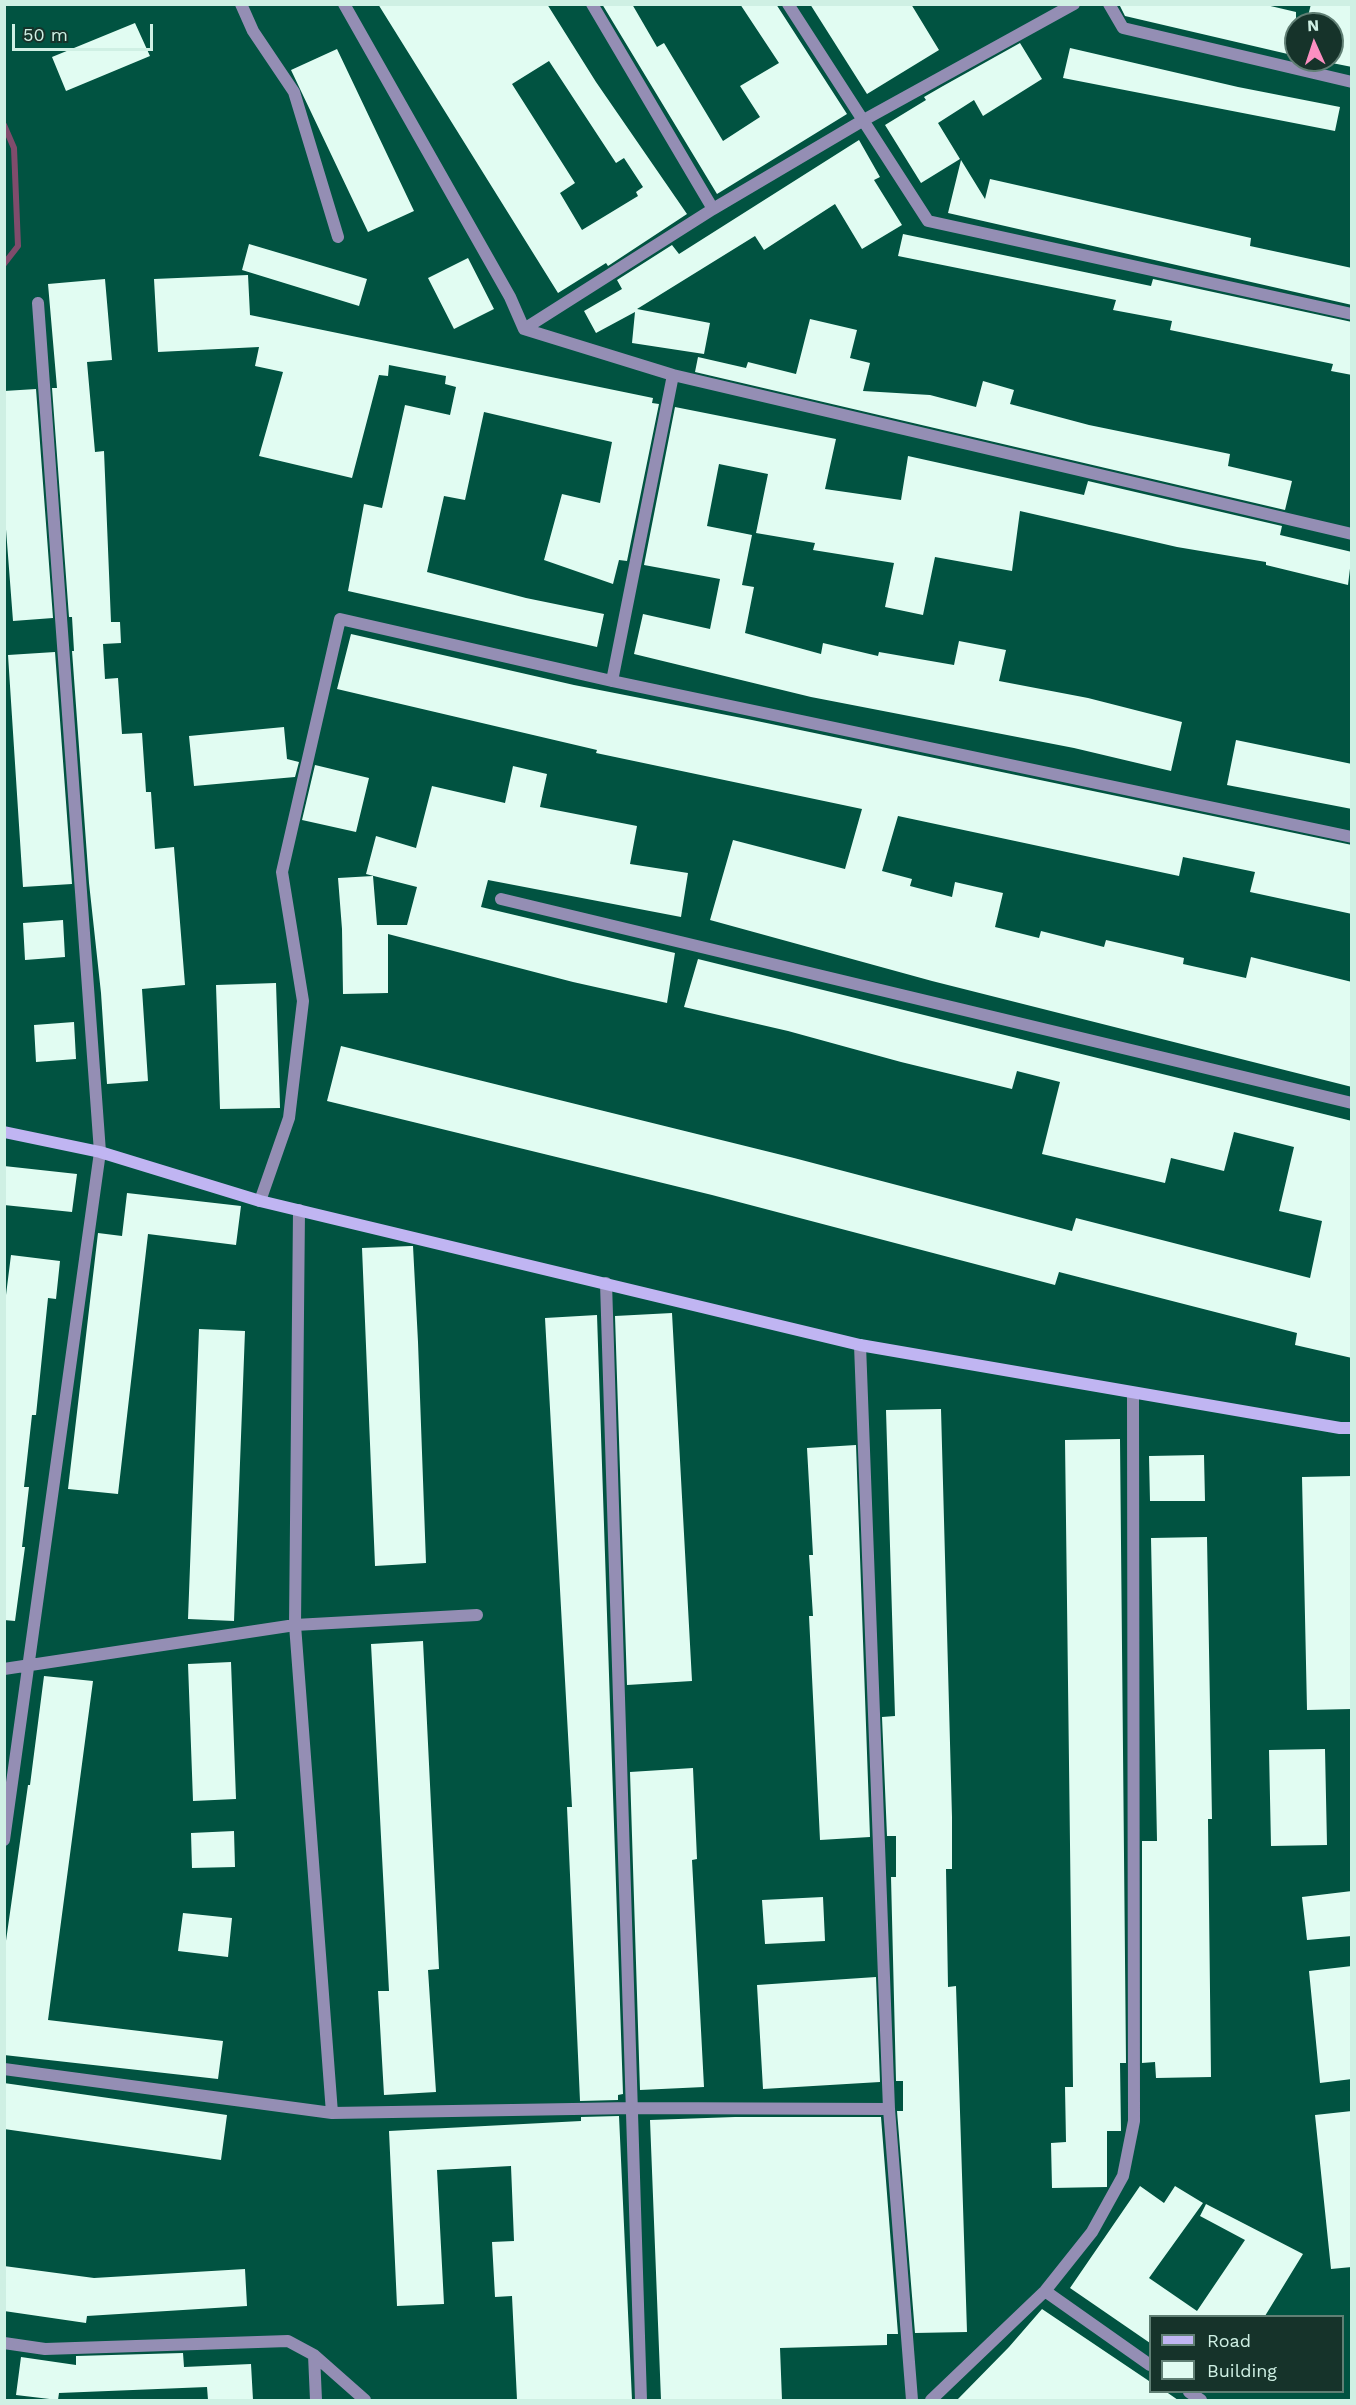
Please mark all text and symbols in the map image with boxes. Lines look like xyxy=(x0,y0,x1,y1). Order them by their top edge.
scale bar xyxy=(15,12,156,50)
north arrow xyxy=(1284,12,1344,72)
text: N xyxy=(1307,16,1320,35)
text: 50 m xyxy=(23,24,68,45)
legend xyxy=(1149,2315,1344,2393)
text: Road xyxy=(1207,2330,1251,2351)
text: Building xyxy=(1207,2360,1277,2381)

